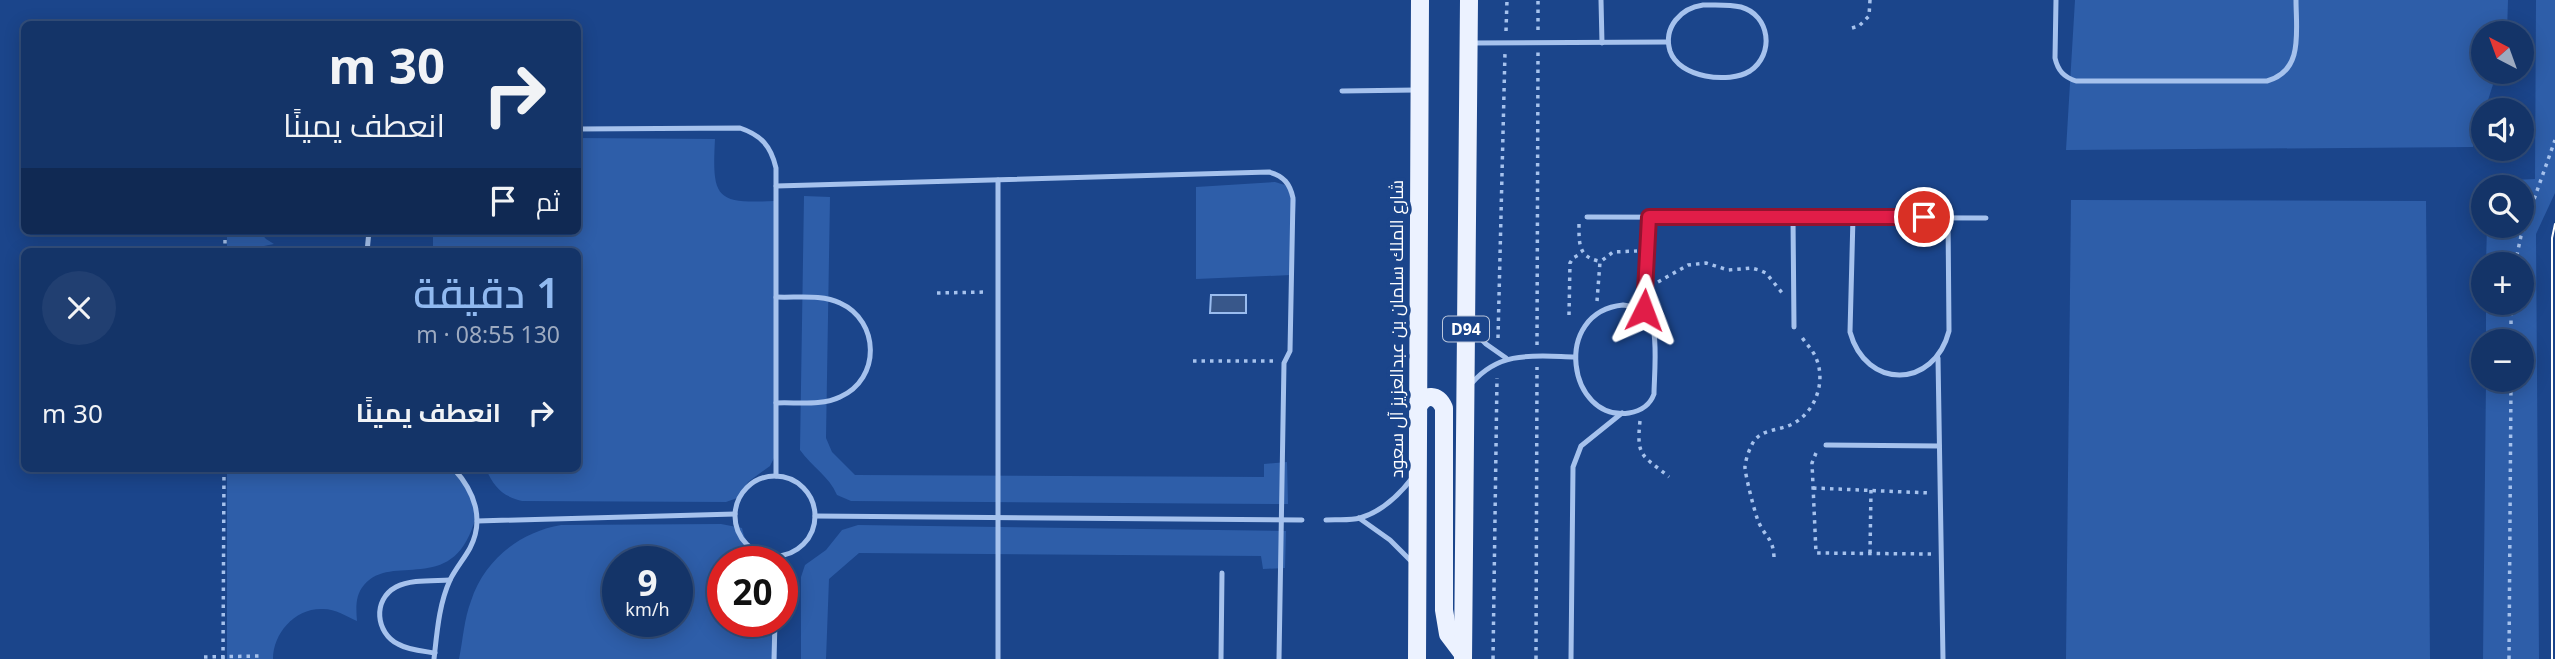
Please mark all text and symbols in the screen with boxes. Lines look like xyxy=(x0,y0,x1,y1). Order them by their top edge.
north arrow xyxy=(2471,21,2534,84)
map controls xyxy=(2471,21,2534,392)
text: 30 m xyxy=(328,32,445,98)
icon: right xyxy=(469,49,560,140)
button: sound xyxy=(2471,98,2534,161)
text: انعطف يمينًا xyxy=(283,103,445,146)
button: search xyxy=(2471,175,2534,238)
street label: شارع الملك سلمان بن عبدالعزيز آل سعود xyxy=(1384,180,1409,478)
icon: arrive xyxy=(484,182,522,220)
text: ثم xyxy=(536,183,560,219)
pin xyxy=(1894,187,1954,247)
icon: arrive xyxy=(1905,198,1943,236)
button: + xyxy=(2471,252,2534,315)
text: 1 دقيقة xyxy=(413,263,560,320)
button: close xyxy=(42,271,116,345)
position arrow xyxy=(1607,273,1681,347)
road number: D94 xyxy=(1443,316,1489,342)
text: 130 m · 08:55 xyxy=(416,318,560,350)
button: − xyxy=(2471,329,2534,392)
text: انعطف يمينًا xyxy=(356,394,501,430)
icon: right xyxy=(522,394,560,432)
text: 30 m xyxy=(42,395,103,431)
speed limit sign: 20 xyxy=(707,546,798,637)
text: 9 xyxy=(637,559,658,606)
text: km/h xyxy=(625,597,670,621)

